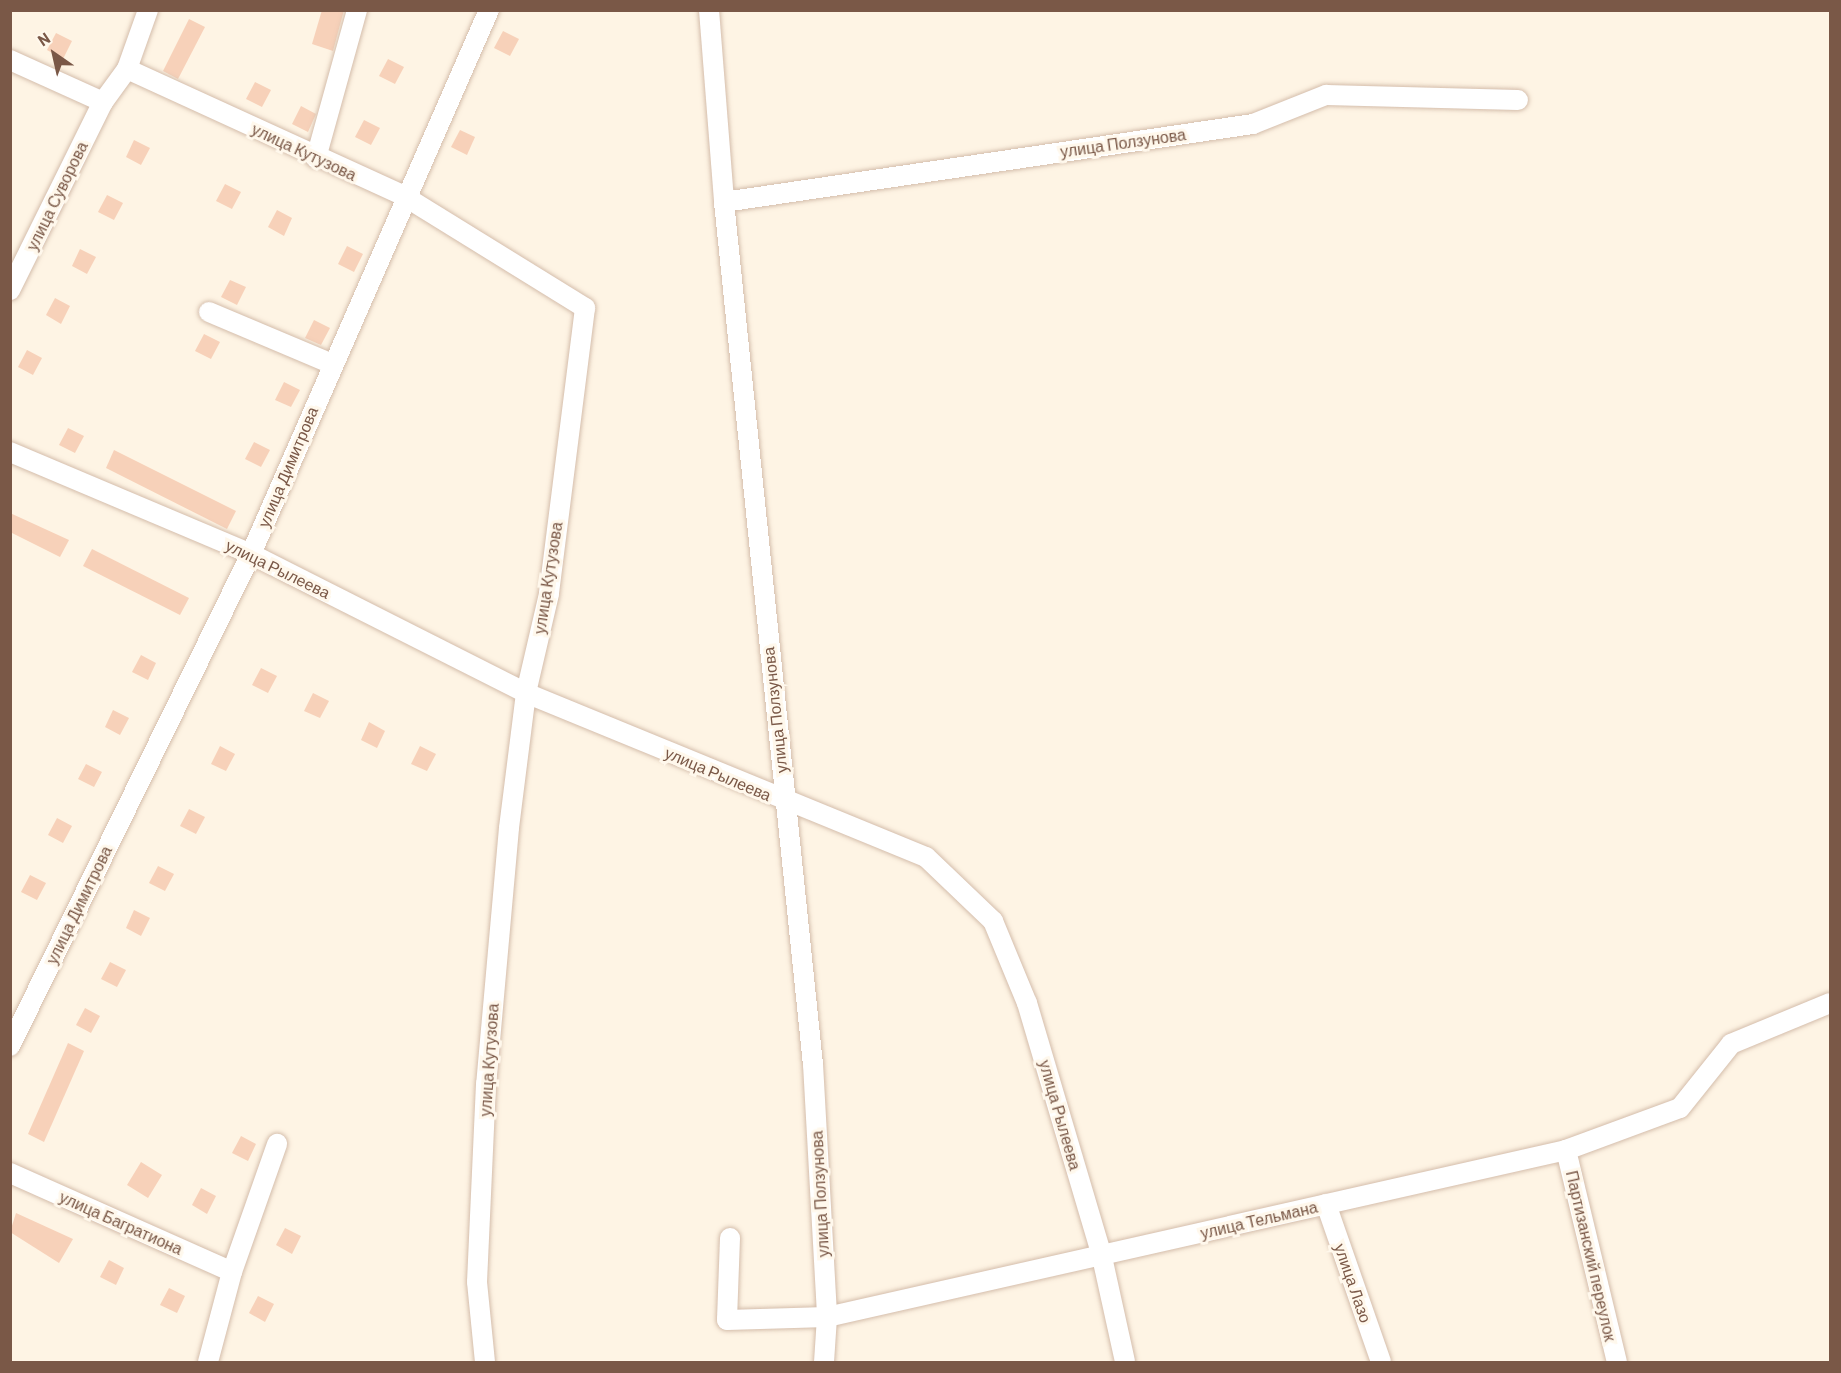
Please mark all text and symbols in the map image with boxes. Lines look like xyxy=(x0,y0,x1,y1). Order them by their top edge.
north arrow xyxy=(24,24,84,84)
text: N xyxy=(34,28,53,50)
street label: улица Кутузова xyxy=(249,119,359,185)
street label: улица Ползунова xyxy=(1059,125,1187,161)
street label: улица Суворова xyxy=(22,138,92,254)
street label: улица Димитрова xyxy=(254,404,322,530)
street label: улица Кутузова xyxy=(530,521,566,635)
street label: улица Рылеева xyxy=(223,535,333,603)
street label: улица Ползунова xyxy=(759,646,791,774)
street label: улица Рылеева xyxy=(662,743,774,805)
street label: улица Димитрова xyxy=(42,843,116,967)
street label: улица Кутузова xyxy=(475,1003,503,1117)
street label: улица Рылеева xyxy=(1035,1058,1085,1172)
street label: улица Ползунова xyxy=(807,1130,833,1258)
street label: Партизанский переулок xyxy=(1562,1169,1620,1343)
street label: улица Багратиона xyxy=(56,1187,186,1259)
street label: улица Тельмана xyxy=(1199,1197,1319,1243)
street label: улица Лазо xyxy=(1331,1241,1375,1325)

